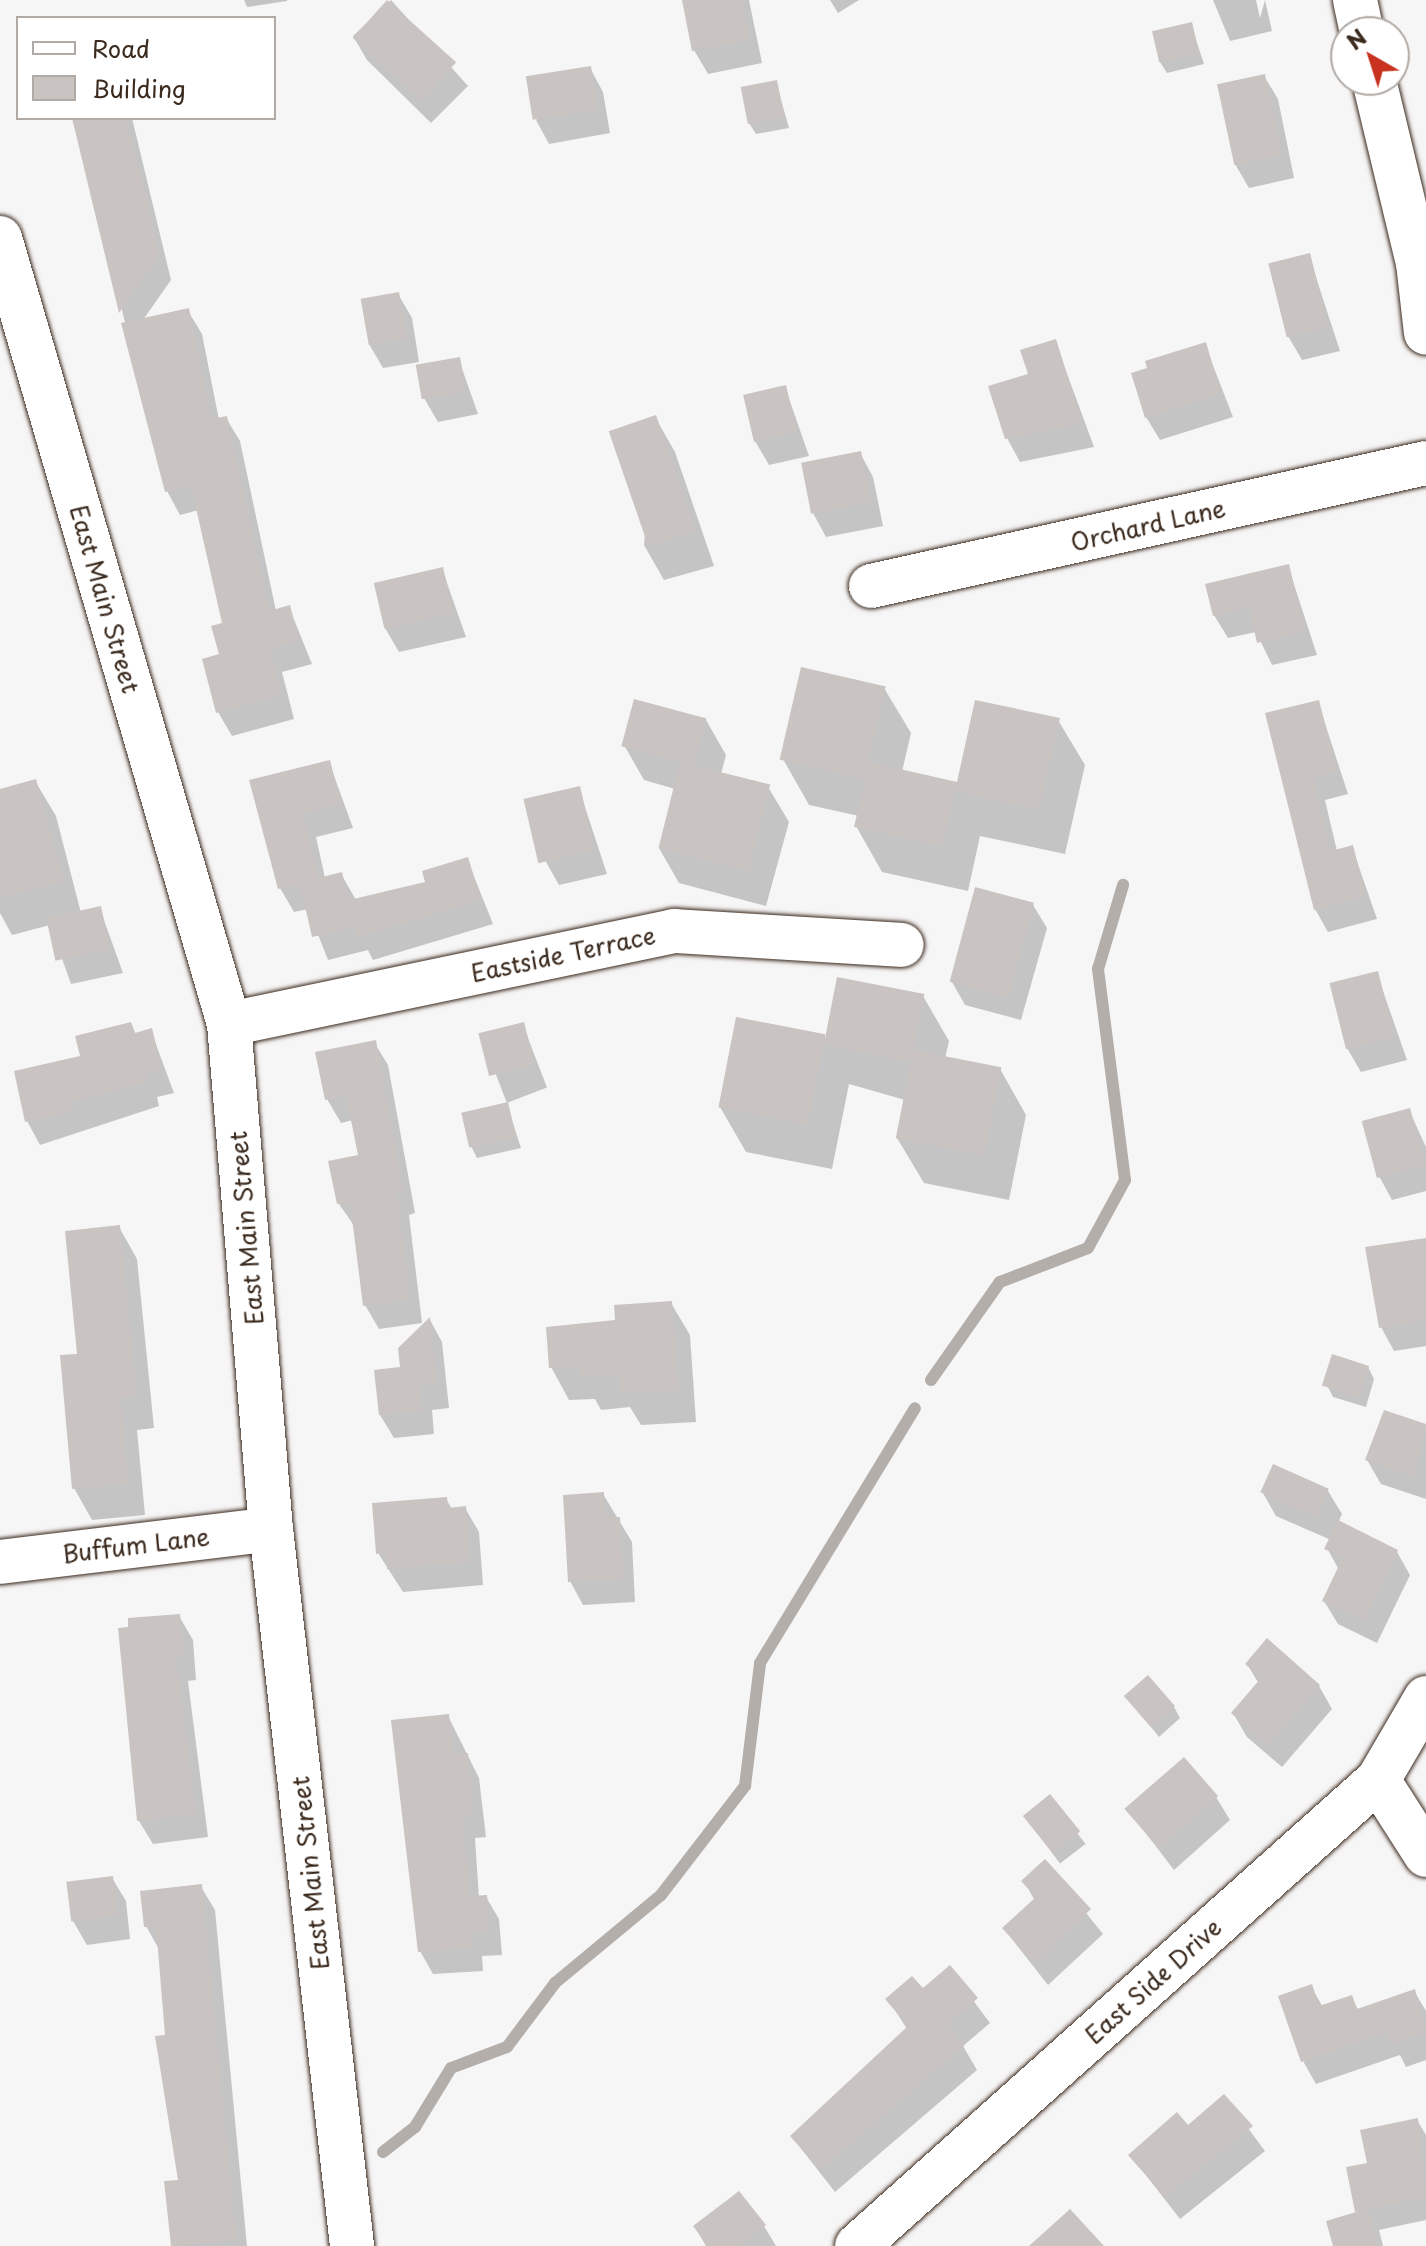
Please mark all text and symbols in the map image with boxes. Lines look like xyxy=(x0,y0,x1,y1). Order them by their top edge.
legend xyxy=(16,16,276,120)
north arrow xyxy=(1330,16,1410,96)
text: N xyxy=(1339,20,1373,57)
text: Road xyxy=(92,30,150,66)
text: Building xyxy=(92,70,186,106)
street label: Orchard Lane xyxy=(1067,493,1229,557)
street label: East Main Street xyxy=(64,501,146,697)
street label: Eastside Terrace xyxy=(468,920,658,988)
street label: East Main Street xyxy=(223,1130,269,1326)
street label: Buffum Lane xyxy=(61,1522,211,1568)
street label: East Main Street xyxy=(285,1774,335,1972)
street label: East Side Drive xyxy=(1079,1912,1227,2050)

